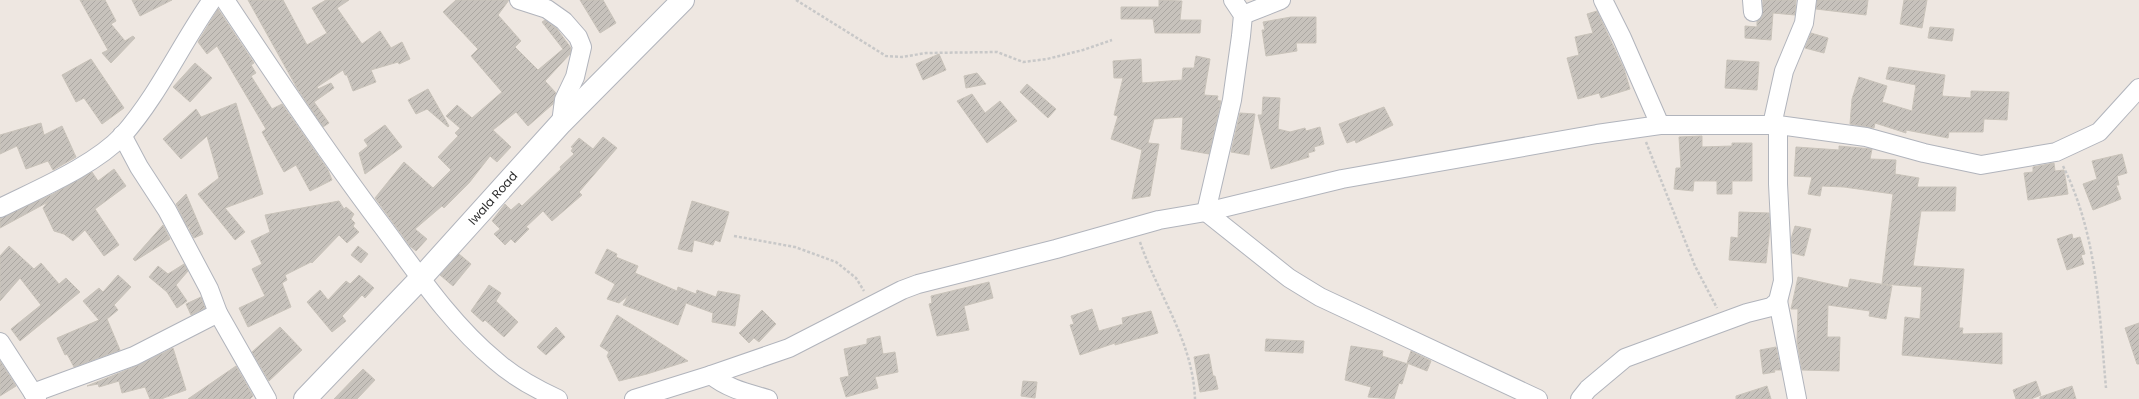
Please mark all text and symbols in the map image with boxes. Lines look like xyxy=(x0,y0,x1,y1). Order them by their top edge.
street label: Iwala Road xyxy=(464,168,521,228)

